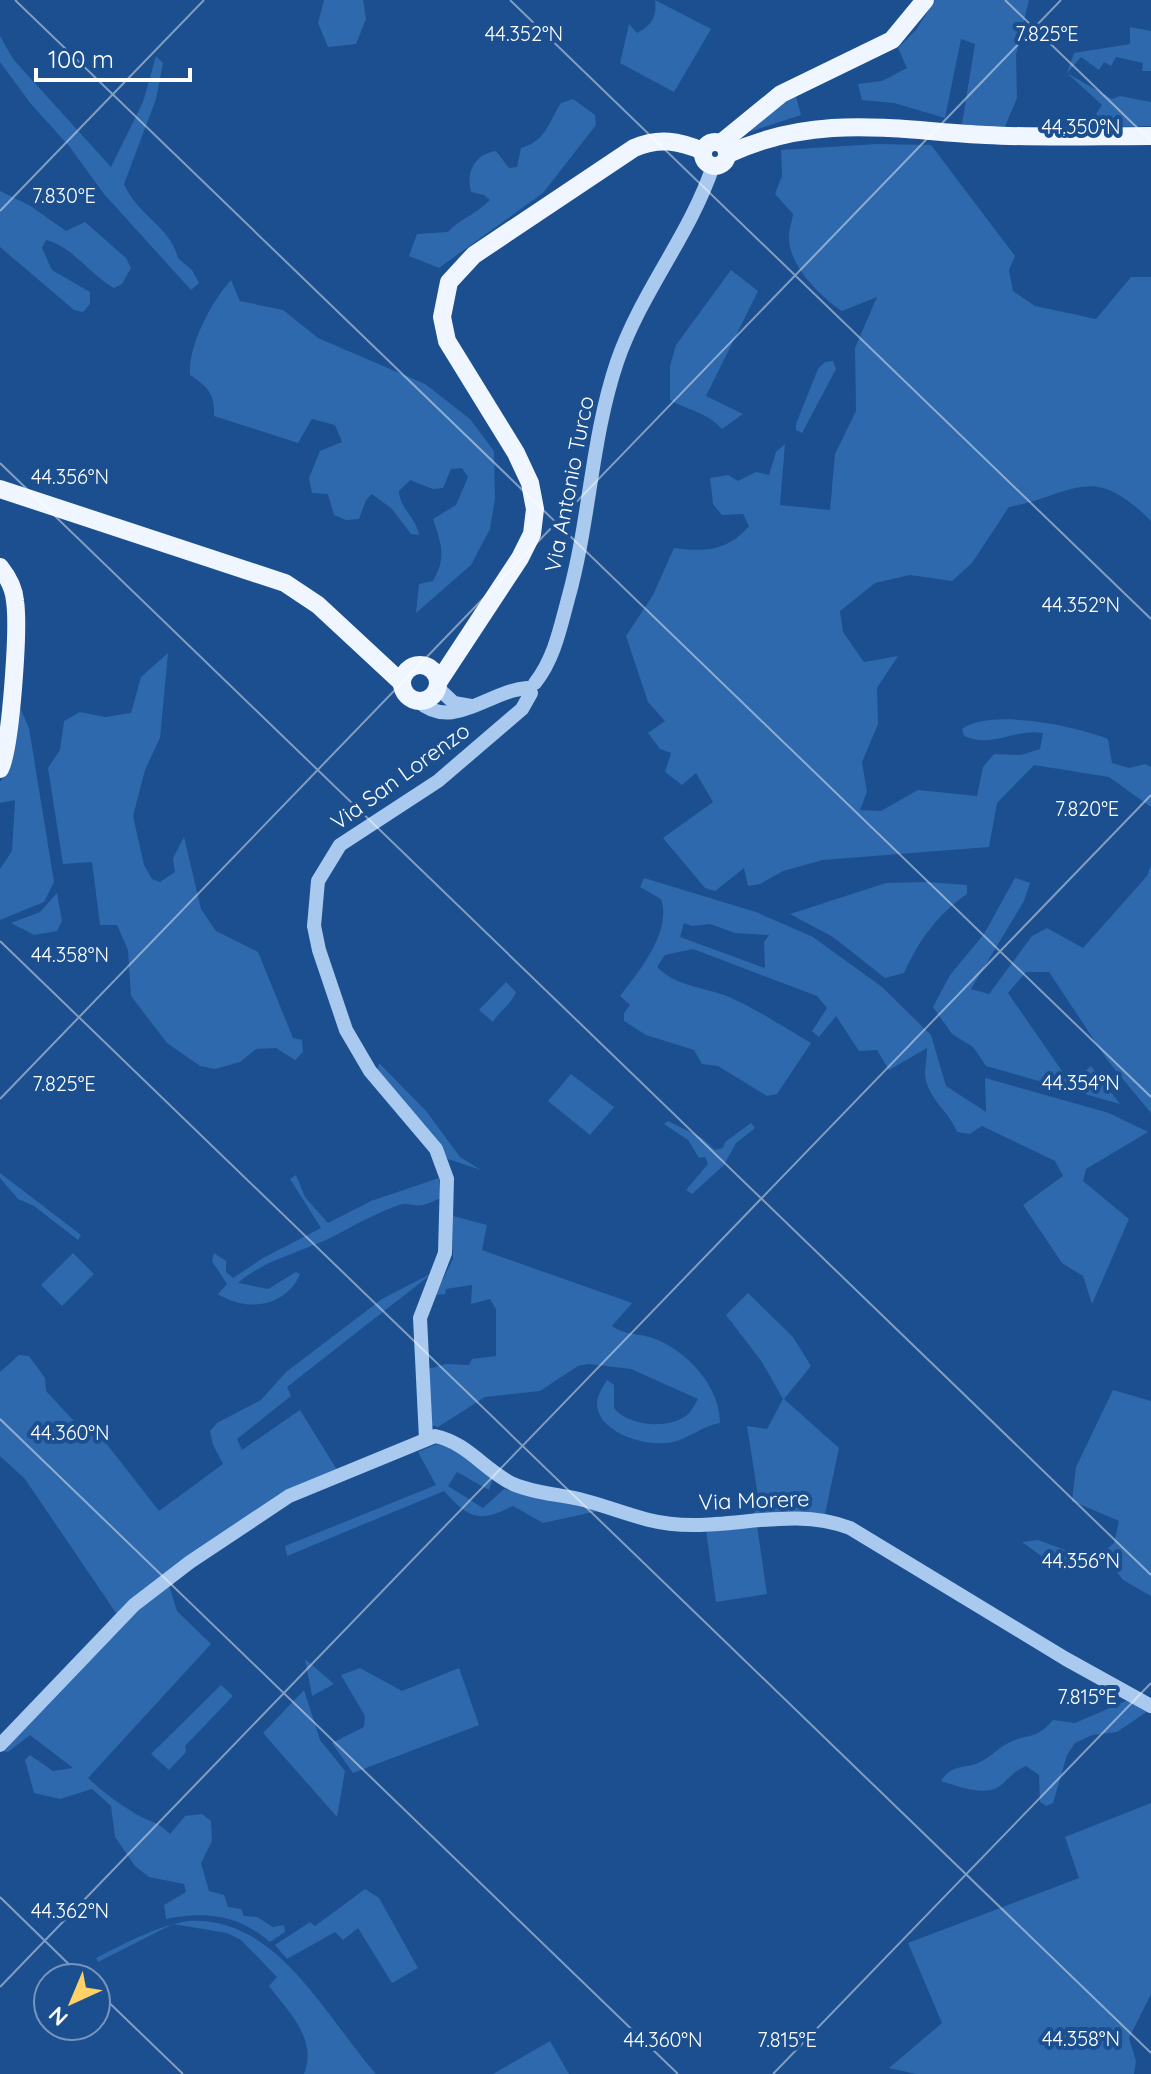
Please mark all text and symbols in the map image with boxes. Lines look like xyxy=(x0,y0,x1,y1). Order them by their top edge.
text: 44.352°N xyxy=(485,21,563,46)
text: 7.825°E xyxy=(1015,21,1079,46)
scale bar xyxy=(36,32,190,82)
text: 100 m xyxy=(48,44,114,74)
text: 44.350°N xyxy=(1041,114,1121,139)
text: 7.830°E xyxy=(32,183,96,208)
street label: Via Antonio Turco xyxy=(538,394,600,574)
text: 44.356°N xyxy=(31,464,109,489)
text: 44.352°N xyxy=(1042,592,1120,617)
street label: Via San Lorenzo xyxy=(325,716,475,836)
text: 7.820°E xyxy=(1055,796,1119,821)
text: 44.358°N xyxy=(31,942,109,967)
text: 44.354°N xyxy=(1042,1070,1120,1095)
text: 7.825°E xyxy=(32,1071,96,1096)
text: 44.360°N xyxy=(30,1420,110,1445)
street label: Via Morere xyxy=(698,1484,810,1516)
text: 44.356°N xyxy=(1042,1548,1120,1573)
text: 7.815°E xyxy=(1057,1684,1117,1709)
text: 44.362°N xyxy=(31,1898,109,1923)
north arrow xyxy=(32,1962,112,2042)
text: N xyxy=(43,2001,74,2032)
text: 44.358°N xyxy=(1042,2026,1120,2051)
text: 44.360°N xyxy=(623,2027,703,2052)
text: 7.815°E xyxy=(757,2027,817,2052)

